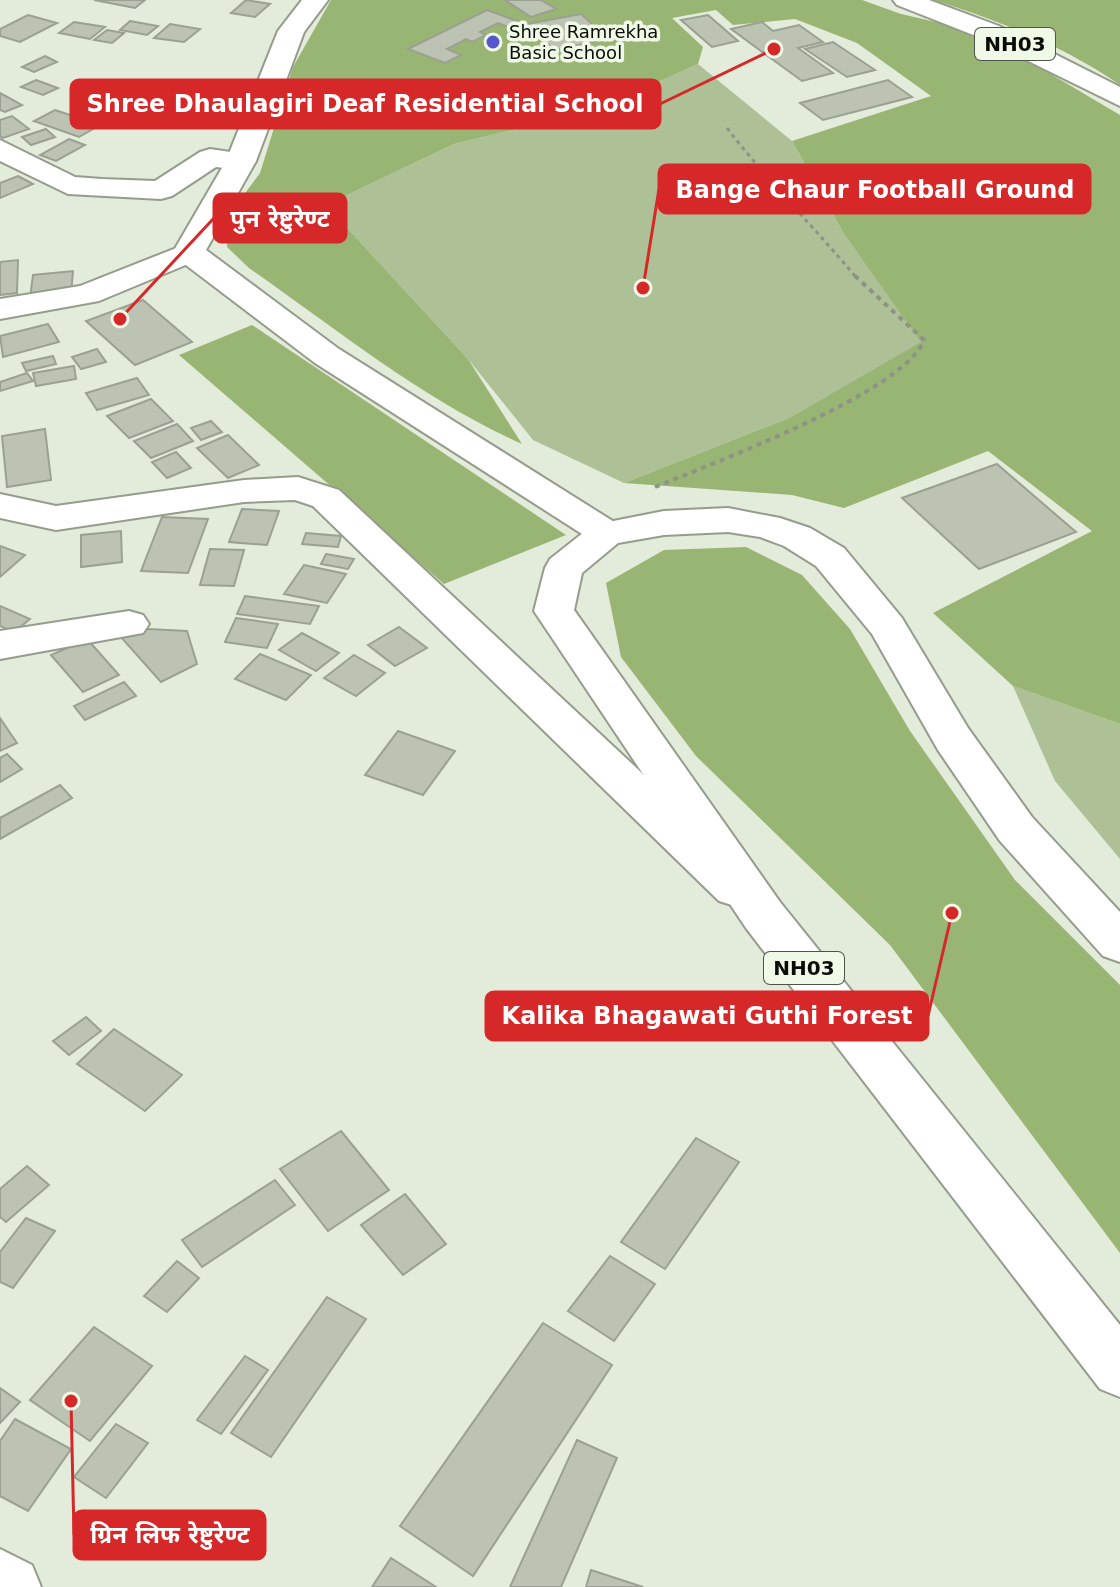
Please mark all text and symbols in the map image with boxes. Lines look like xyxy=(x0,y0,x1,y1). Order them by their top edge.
place label: Shree Ramrekha Basic School xyxy=(509,21,658,63)
road number: NH03 xyxy=(975,28,1055,60)
marker: Shree Ramrekha Basic School xyxy=(484,33,502,51)
callout: Shree Dhaulagiri Deaf Residential School xyxy=(71,80,660,128)
text: Shree Dhaulagiri Deaf Residential School xyxy=(87,90,643,118)
callout: Bange Chaur Football Ground xyxy=(659,165,1090,213)
text: Bange Chaur Football Ground xyxy=(676,176,1075,204)
callout: पुन रेष्टुरेण्ट xyxy=(214,194,346,242)
text: पुन रेष्टुरेण्ट xyxy=(230,205,331,234)
road number: NH03 xyxy=(764,952,844,984)
callout: Kalika Bhagawati Guthi Forest xyxy=(486,992,928,1040)
text: Kalika Bhagawati Guthi Forest xyxy=(502,1002,912,1030)
callout: ग्रिन लिफ रेष्टुरेण्ट xyxy=(74,1511,265,1559)
text: ग्रिन लिफ रेष्टुरेण्ट xyxy=(90,1521,251,1550)

